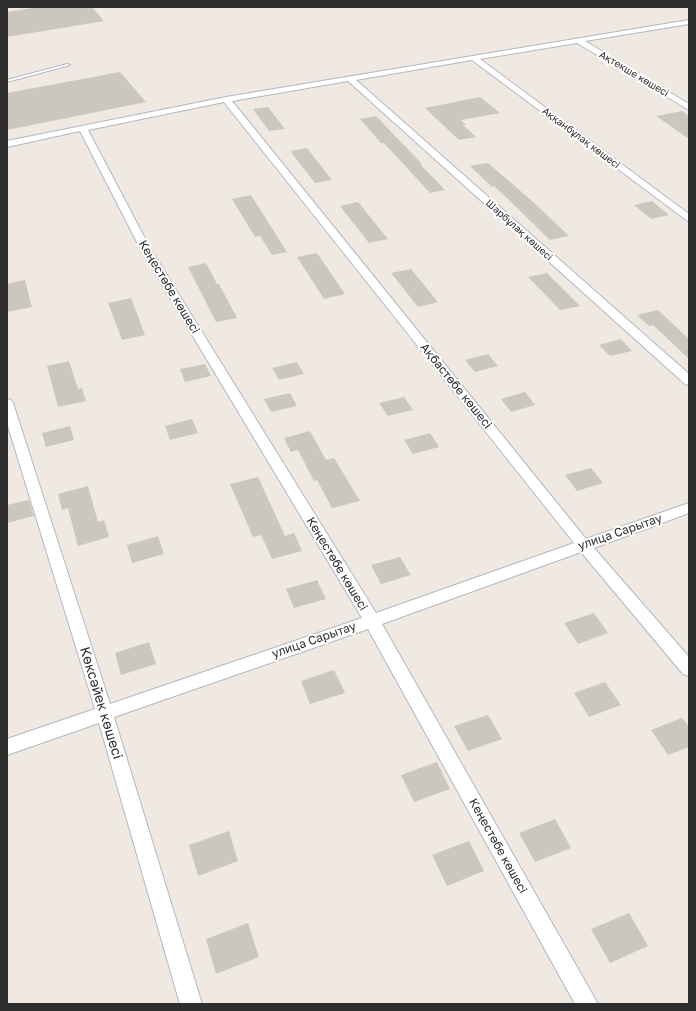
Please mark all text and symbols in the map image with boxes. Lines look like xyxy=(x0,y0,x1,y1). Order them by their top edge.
street label: Ақтекше көшесі xyxy=(597,49,671,99)
street label: Аққанбұлақ көшесі xyxy=(540,105,622,171)
street label: Шарбұлақ көшесі xyxy=(483,197,555,263)
street label: Кеңестөбе көшесі xyxy=(135,238,203,336)
street label: Ақбастөбе көшесі xyxy=(417,340,495,432)
street label: улица Сарытау xyxy=(576,511,664,553)
street label: Кеңестөбе көшесі xyxy=(303,515,371,613)
street label: улица Сарытау xyxy=(270,619,358,661)
street label: Көксәйек көшесі xyxy=(76,645,126,761)
street label: Кеңестөбе көшесі xyxy=(466,796,530,896)

